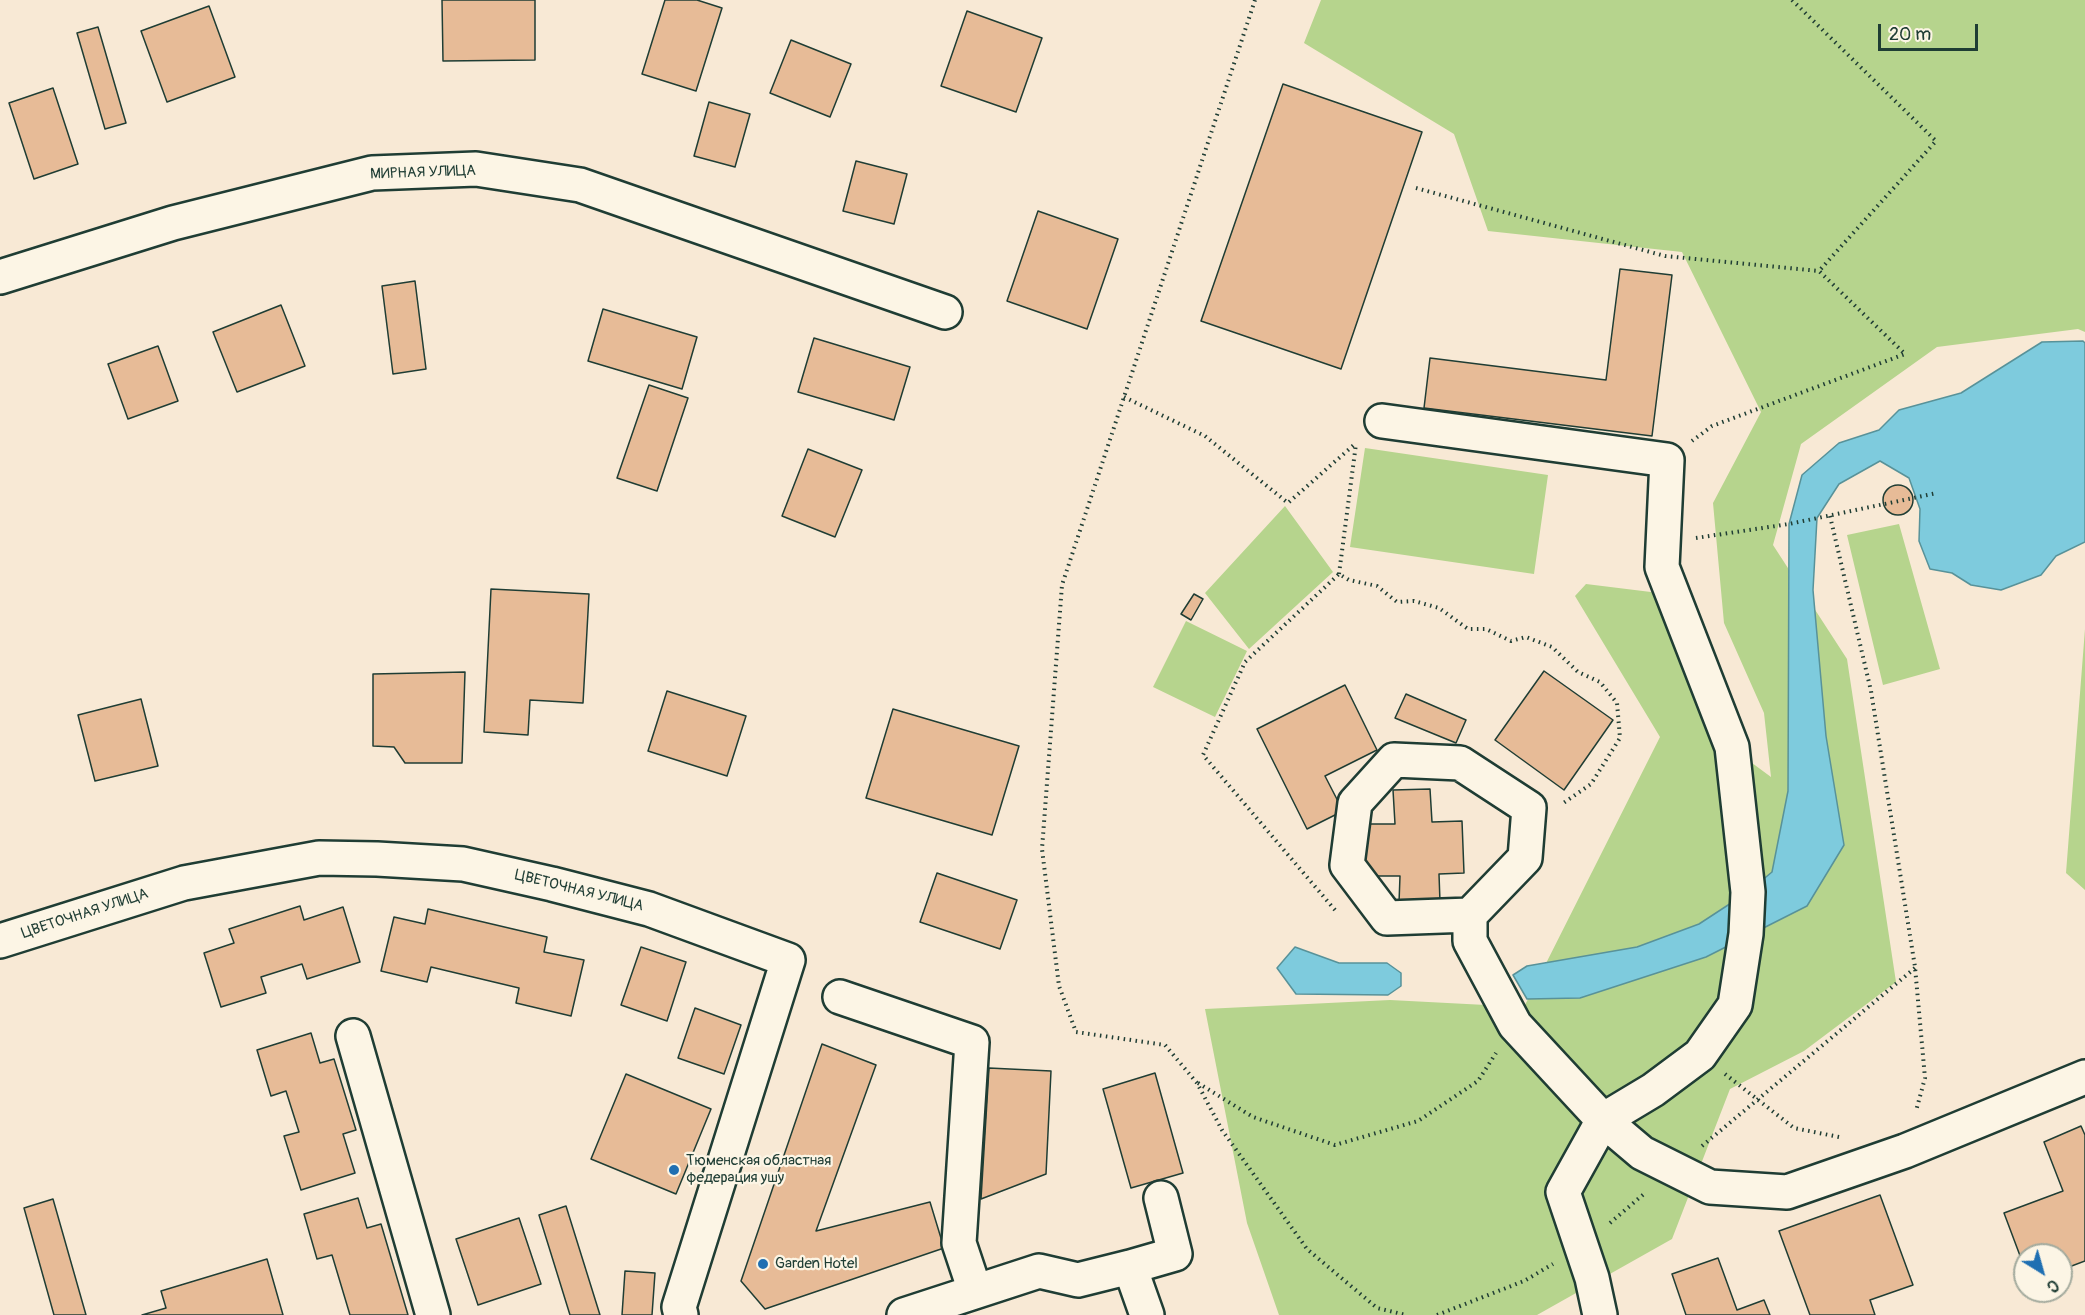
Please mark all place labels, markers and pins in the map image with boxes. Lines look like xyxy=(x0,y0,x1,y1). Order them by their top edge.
place label: Тюменская областная федерация ушу xyxy=(686,1152,831,1187)
marker: Тюменская областная федерация ушу xyxy=(667,1163,681,1177)
place label: Garden Hotel xyxy=(775,1255,858,1273)
marker: Garden Hotel xyxy=(756,1257,770,1271)

